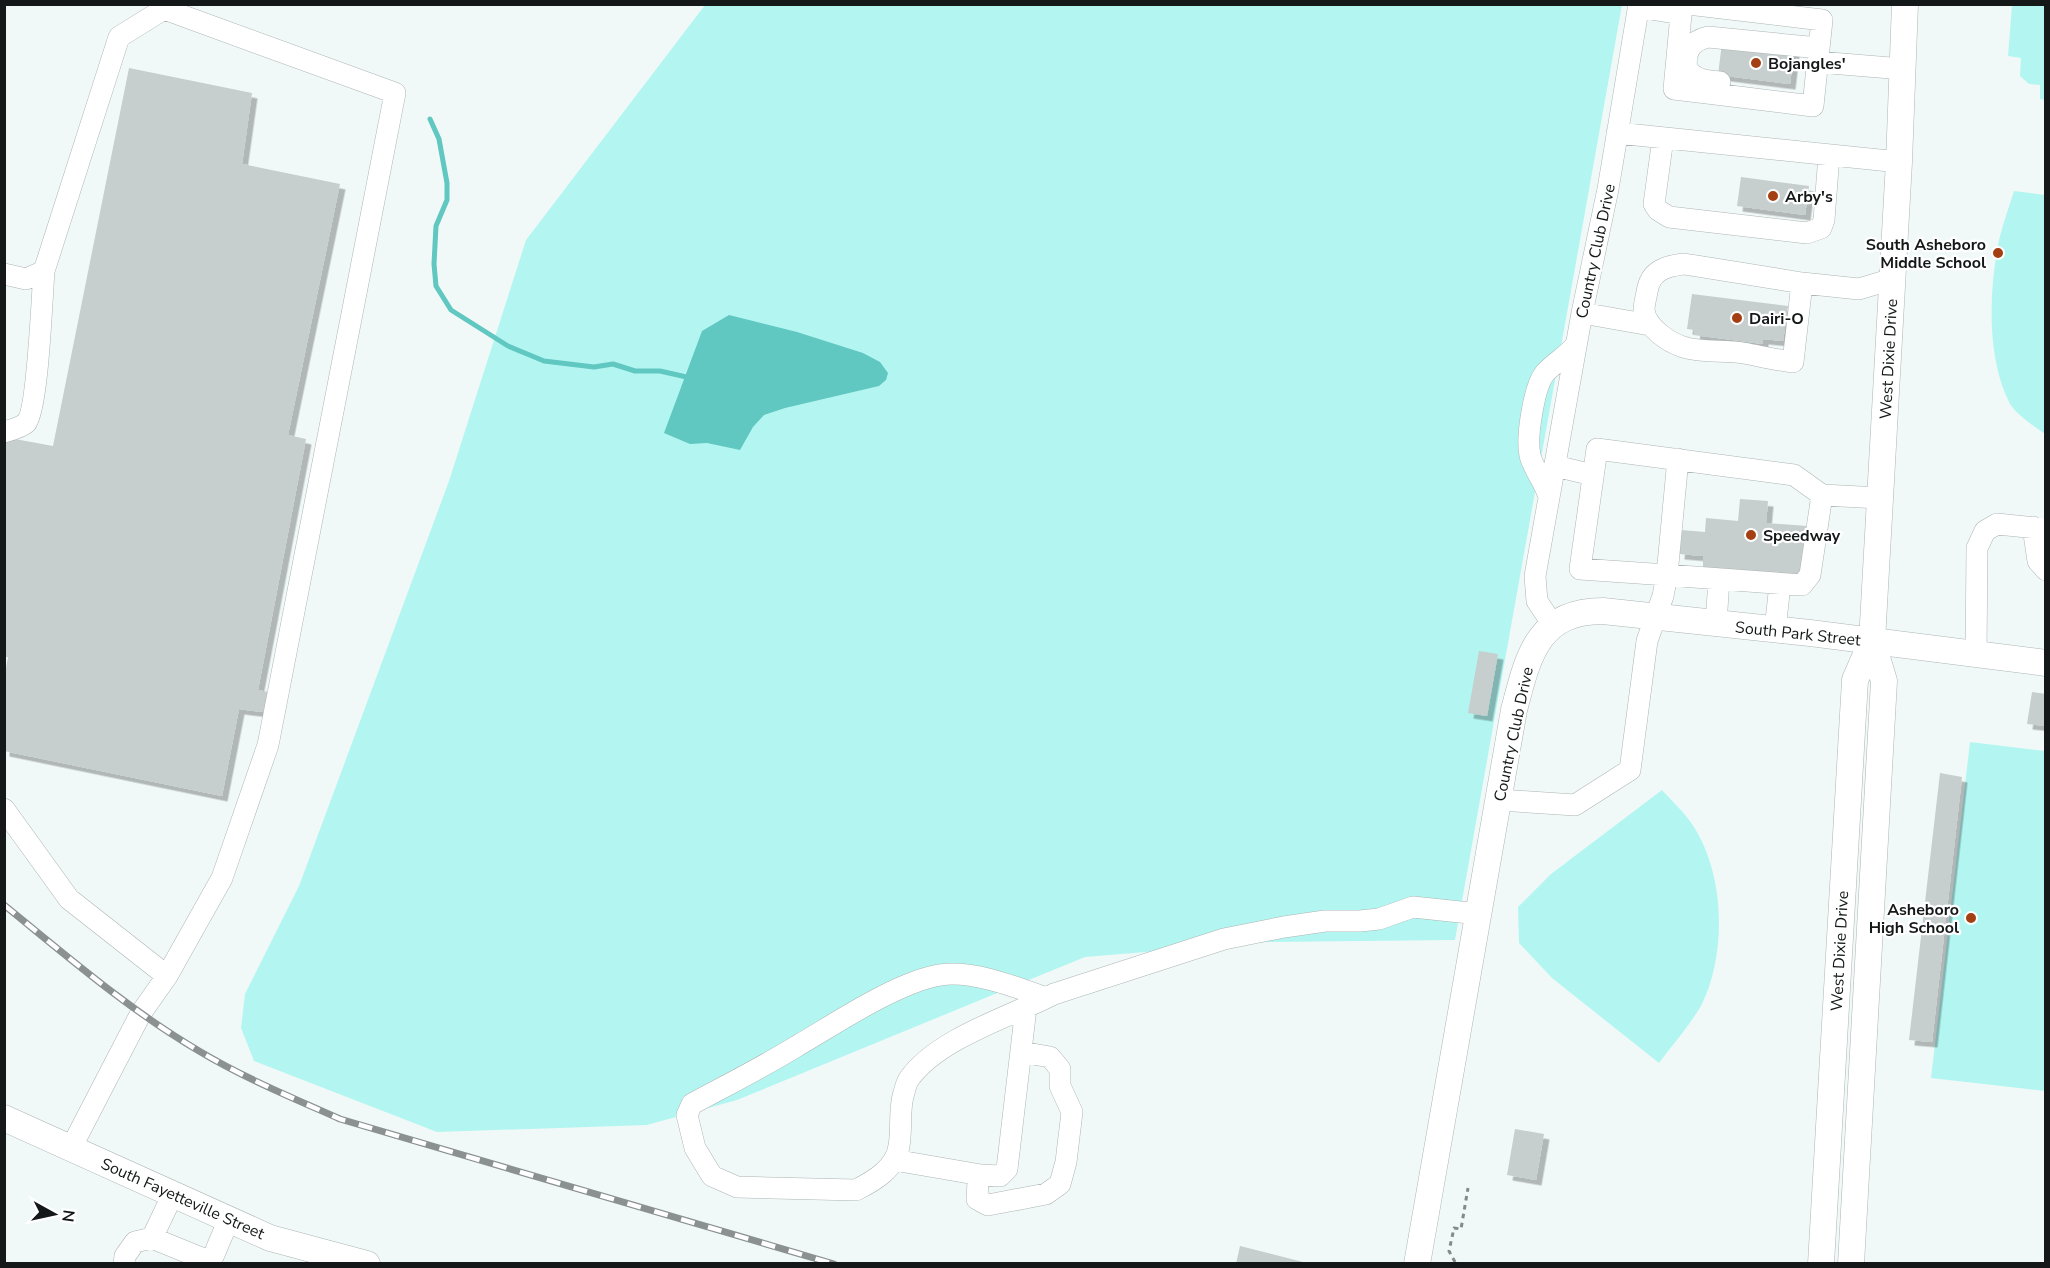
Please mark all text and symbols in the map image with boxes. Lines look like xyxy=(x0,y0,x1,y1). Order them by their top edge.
place label: Bojangles' xyxy=(1768,53,1846,75)
marker: Bojangles' xyxy=(1749,56,1763,70)
street label: Country Club Drive xyxy=(1571,182,1621,321)
place label: Arby's xyxy=(1785,186,1833,208)
marker: Arby's xyxy=(1766,189,1780,203)
place label: South Asheboro Middle School xyxy=(1866,234,1986,274)
marker: South Asheboro Middle School xyxy=(1991,246,2005,260)
street label: West Dixie Drive xyxy=(1875,298,1903,420)
place label: Dairi-O xyxy=(1749,308,1804,330)
marker: Dairi-O xyxy=(1730,311,1744,325)
place label: Speedway xyxy=(1763,525,1841,547)
marker: Speedway xyxy=(1744,528,1758,542)
street label: South Park Street xyxy=(1734,616,1862,652)
street label: Country Club Drive xyxy=(1489,665,1539,804)
street label: West Dixie Drive xyxy=(1826,890,1854,1012)
place label: Asheboro High School xyxy=(1869,899,1959,939)
marker: Asheboro High School xyxy=(1964,911,1978,925)
street label: South Fayetteville Street xyxy=(97,1153,268,1245)
north arrow xyxy=(24,1184,84,1244)
text: N xyxy=(56,1208,80,1223)

